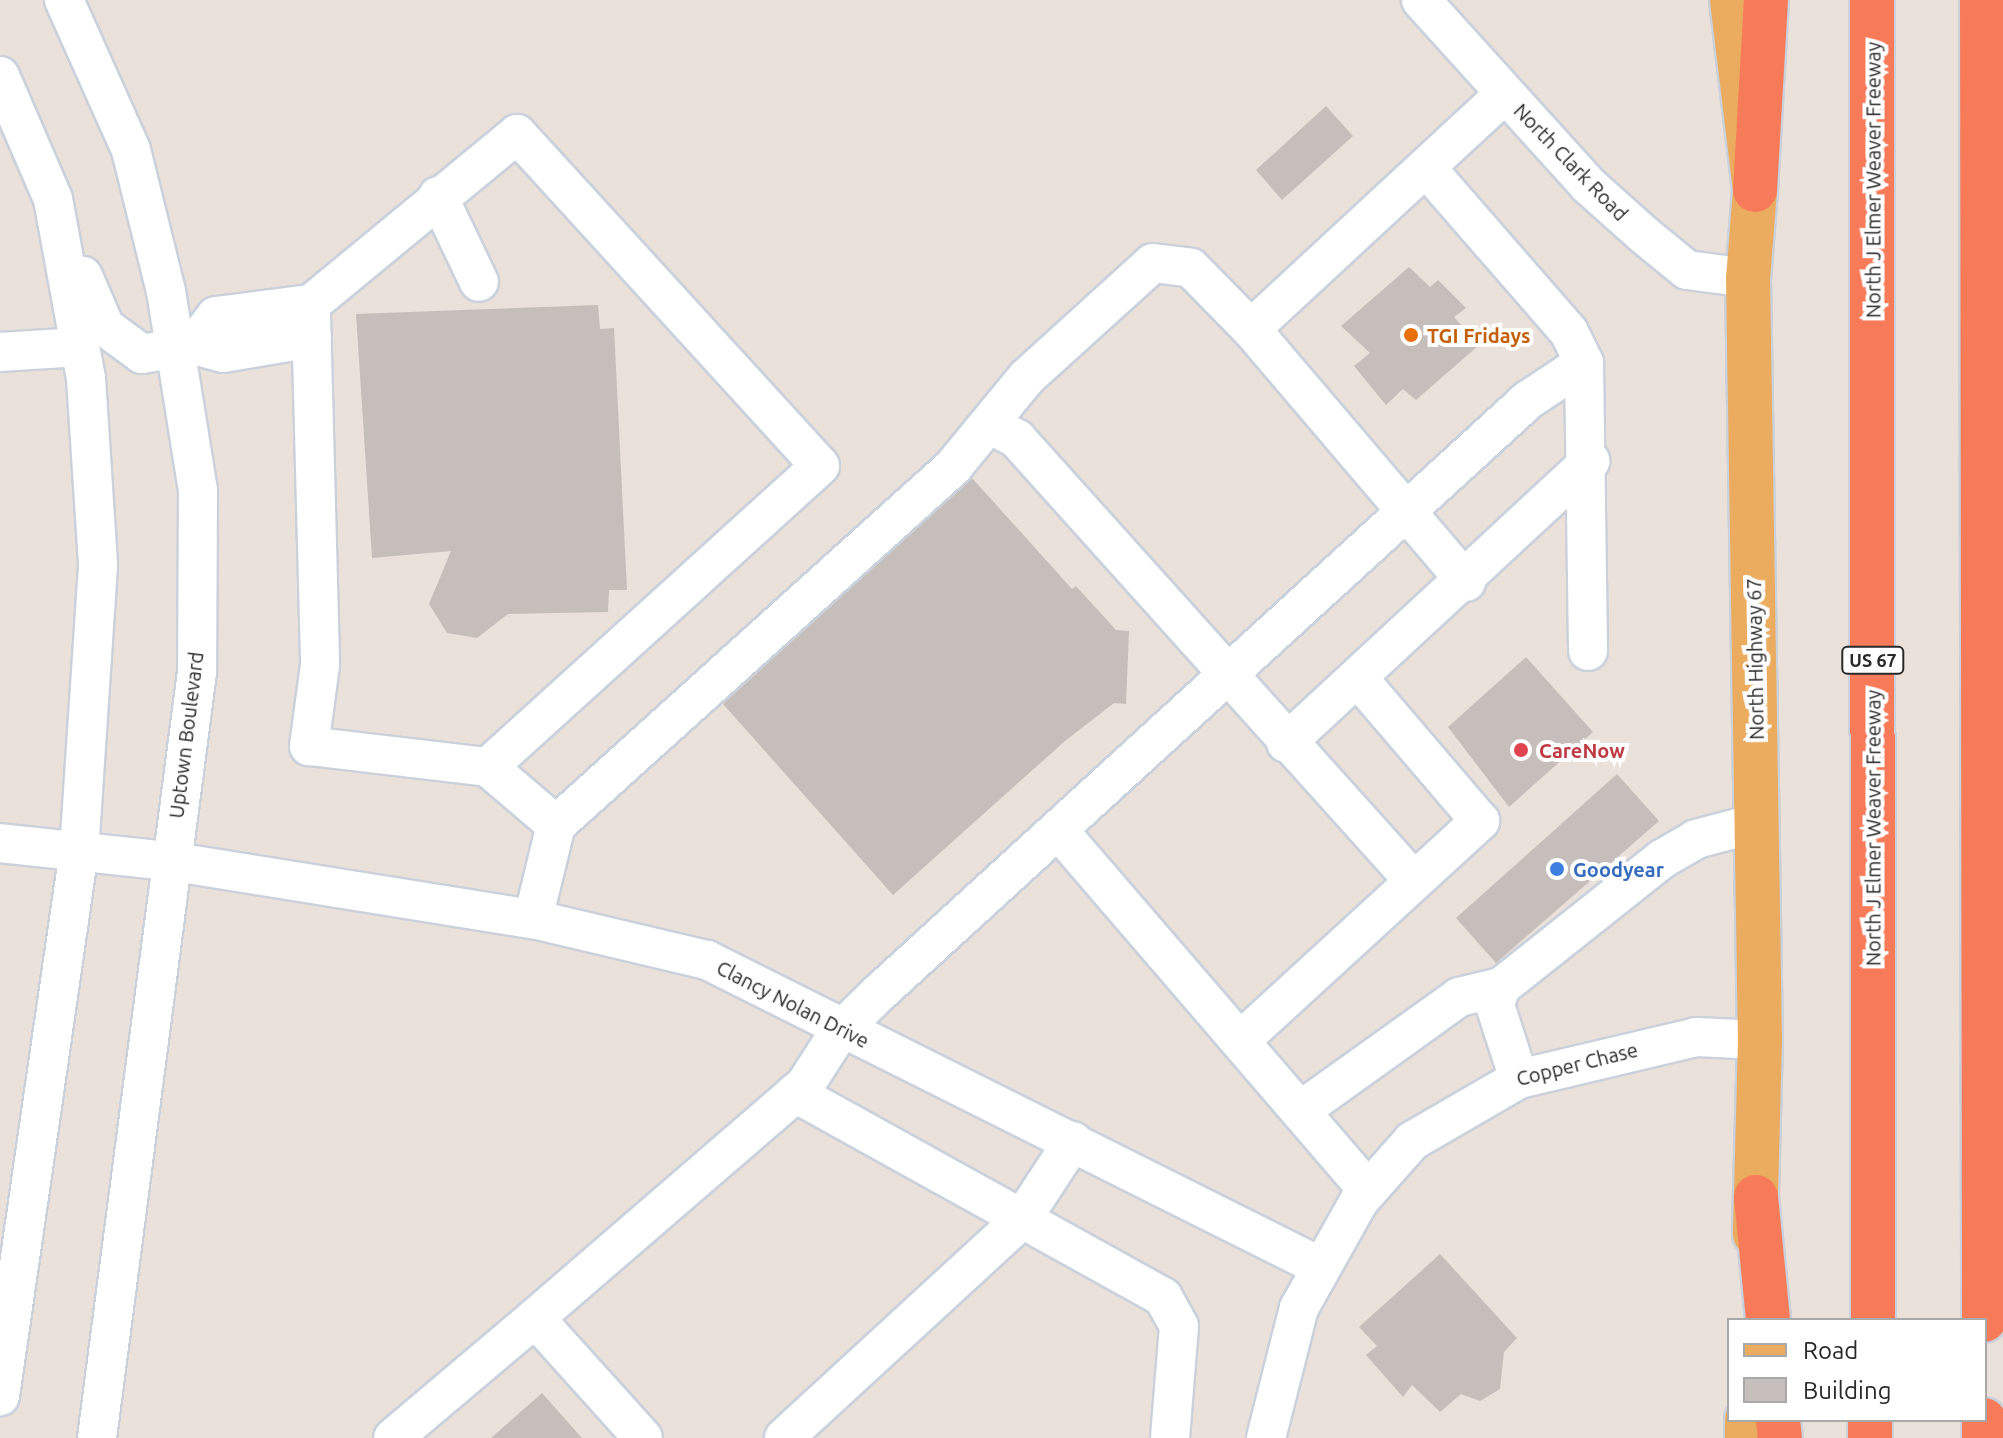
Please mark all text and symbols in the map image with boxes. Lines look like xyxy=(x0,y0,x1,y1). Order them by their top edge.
street label: North J Elmer Weaver Freeway xyxy=(1861,42,1885,318)
street label: North Clark Road xyxy=(1509,98,1633,226)
place label: TGI Fridays xyxy=(1427,323,1531,347)
marker: TGI Fridays xyxy=(1402,326,1420,344)
street label: North Highway 67 xyxy=(1742,578,1768,740)
road number: US 67 xyxy=(1841,646,1905,674)
street label: Uptown Boulevard xyxy=(164,650,208,820)
street label: North J Elmer Weaver Freeway xyxy=(1861,690,1885,966)
place label: CareNow xyxy=(1539,738,1625,762)
marker: CareNow xyxy=(1510,739,1532,761)
place label: Goodyear xyxy=(1573,857,1664,881)
marker: Goodyear xyxy=(1548,860,1566,878)
street label: Clancy Nolan Drive xyxy=(713,955,873,1053)
street label: Copper Chase xyxy=(1514,1037,1640,1091)
legend xyxy=(1727,1318,1987,1422)
text: Road xyxy=(1803,1337,1858,1364)
text: Building xyxy=(1803,1377,1891,1404)

